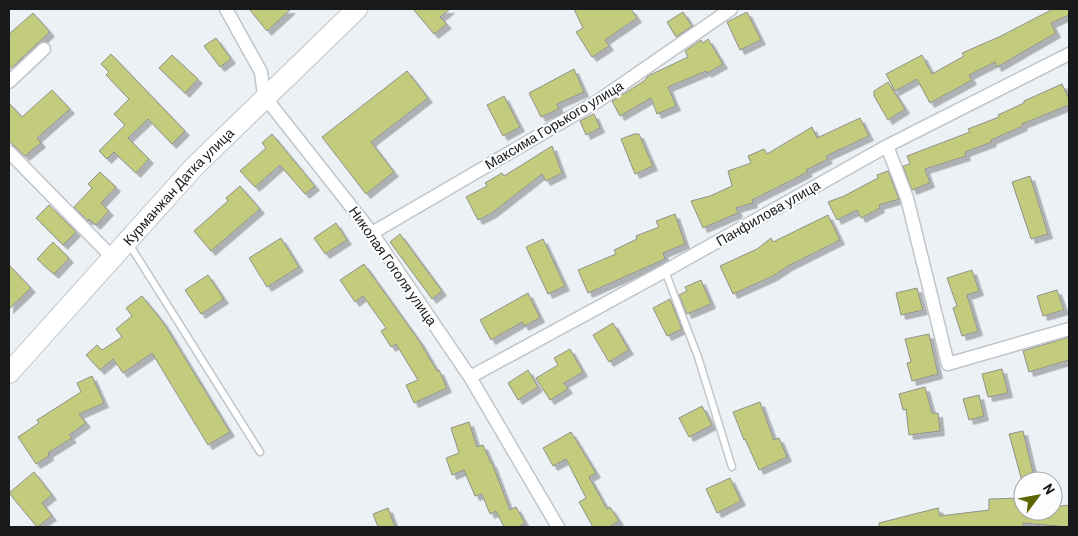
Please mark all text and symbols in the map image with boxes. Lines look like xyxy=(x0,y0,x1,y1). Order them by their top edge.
street label: Максима Горького улица xyxy=(481,76,626,173)
street label: Курманжан Датка улица xyxy=(119,124,237,248)
street label: Панфилова улица xyxy=(713,176,823,249)
street label: Николая Гоголя улица xyxy=(346,203,441,329)
north arrow xyxy=(1013,471,1063,521)
text: N xyxy=(1040,480,1059,497)

